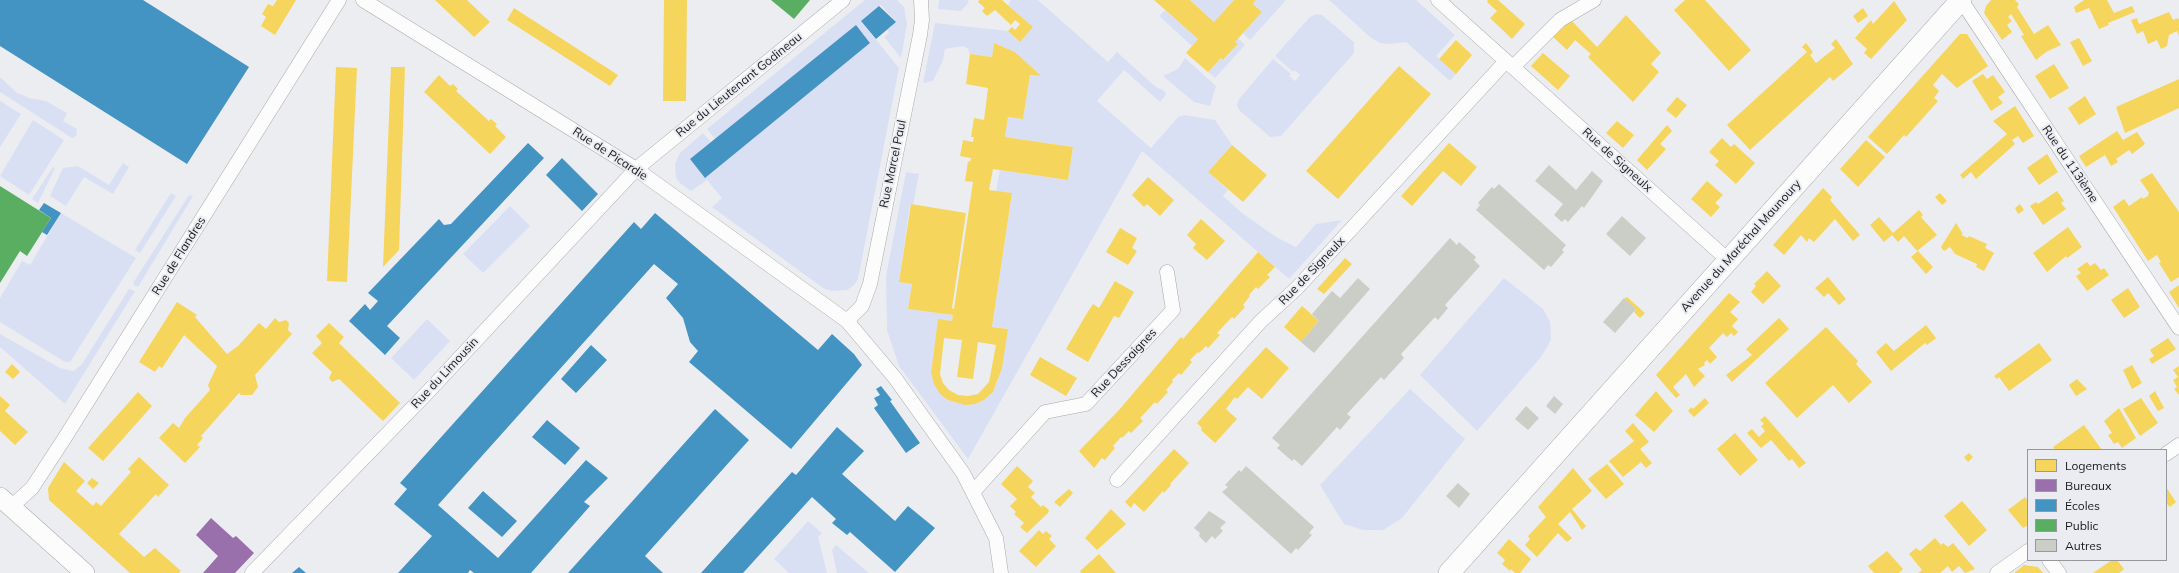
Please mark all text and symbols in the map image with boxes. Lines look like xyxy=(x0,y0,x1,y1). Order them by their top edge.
street label: Rue du Lieutenant Godineau xyxy=(673,30,805,140)
street label: Rue Marcel Paul xyxy=(877,119,909,209)
street label: Rue du 113ième xyxy=(2039,123,2101,205)
street label: Rue de Picardie xyxy=(570,124,650,184)
street label: Rue de Signeulx xyxy=(1579,125,1655,195)
street label: Avenue du Maréchal Maunoury xyxy=(1678,177,1804,315)
street label: Rue de Flandres xyxy=(149,214,209,298)
street label: Rue de Signeulx xyxy=(1276,234,1348,308)
street label: Rue Dessaignes xyxy=(1088,326,1160,400)
street label: Rue du Limousin xyxy=(408,335,482,411)
legend xyxy=(2027,449,2167,561)
text: Logements xyxy=(2065,458,2126,473)
text: Bureaux xyxy=(2065,478,2111,493)
text: Écoles xyxy=(2065,498,2100,513)
text: Public xyxy=(2065,518,2099,533)
text: Autres xyxy=(2065,538,2102,553)

